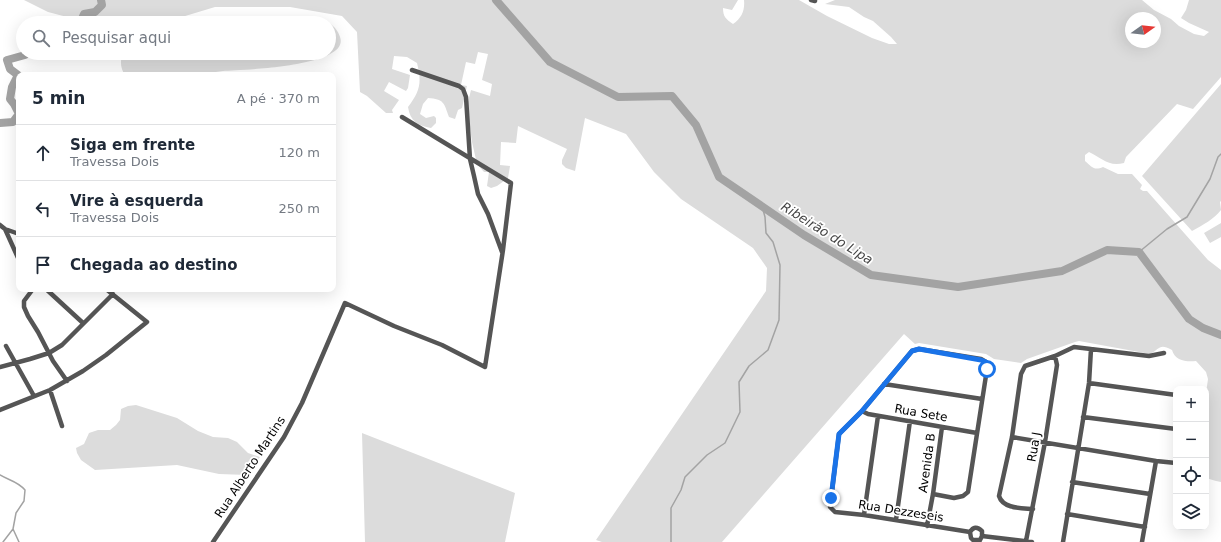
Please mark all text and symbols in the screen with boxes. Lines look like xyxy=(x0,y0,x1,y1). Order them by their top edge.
north arrow xyxy=(1125,12,1161,48)
search box xyxy=(16,16,336,60)
icon: search xyxy=(30,27,52,49)
text: Pesquisar aqui xyxy=(62,29,171,47)
text: 5 min xyxy=(32,88,85,108)
text: A pé · 370 m xyxy=(237,91,320,106)
text: Siga em frente xyxy=(70,136,195,154)
icon: ahead xyxy=(32,142,54,164)
text: 120 m xyxy=(278,145,320,160)
text: Travessa Dois xyxy=(70,154,159,169)
text: Vire à esquerda xyxy=(70,192,204,210)
icon: left xyxy=(32,198,54,220)
water label: Ribeirão do Lipa xyxy=(778,199,876,267)
text: 250 m xyxy=(278,201,320,216)
text: Travessa Dois xyxy=(70,210,159,225)
icon: arrive xyxy=(32,254,54,276)
text: Chegada ao destino xyxy=(70,256,238,274)
route start xyxy=(978,360,996,378)
map controls xyxy=(1173,386,1209,530)
button: + xyxy=(1173,386,1209,422)
street label: Rua Sete xyxy=(893,401,949,425)
street label: Rua Alberto Martins xyxy=(212,414,288,520)
button: − xyxy=(1173,422,1209,458)
street label: Rua J xyxy=(1024,431,1044,463)
street label: Avenida B xyxy=(916,432,938,494)
button: locate xyxy=(1173,458,1209,494)
route end xyxy=(822,489,840,507)
button: layers xyxy=(1173,494,1209,530)
street label: Rua Dezzeseis xyxy=(857,497,945,525)

